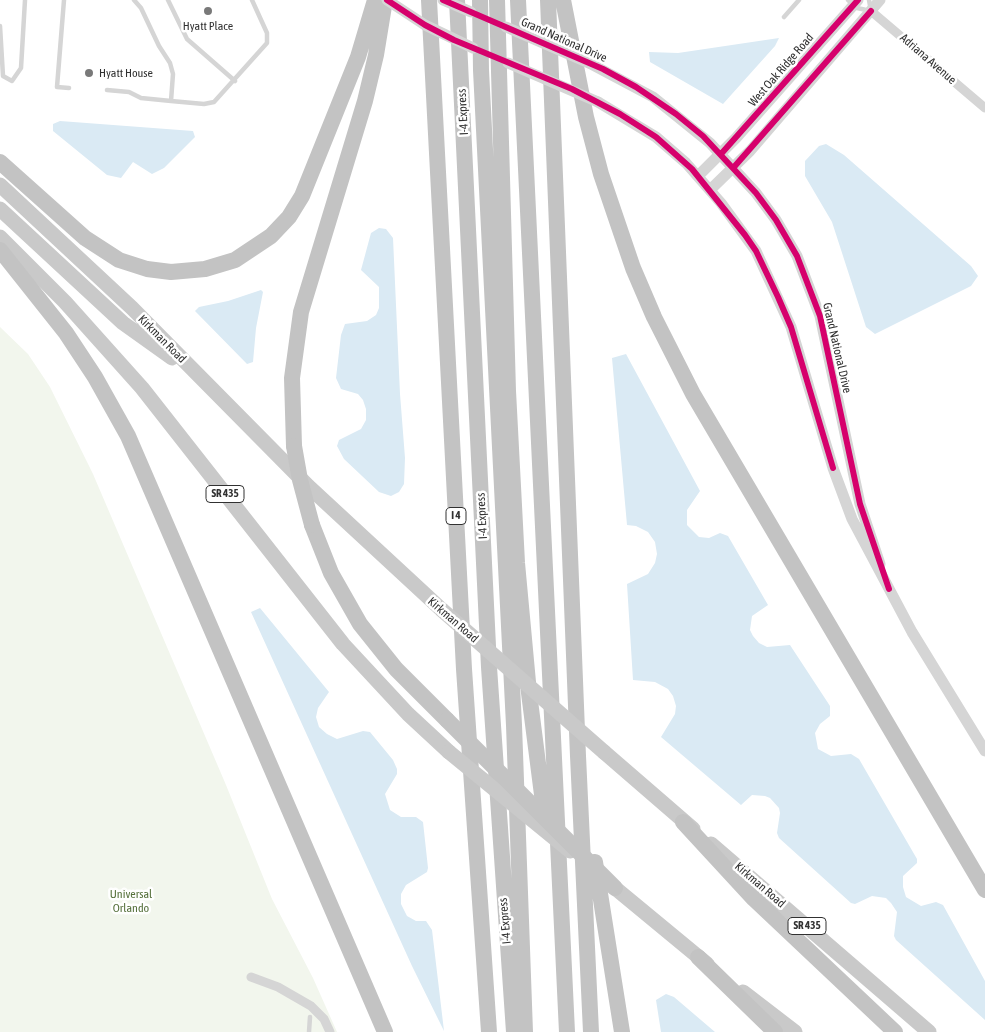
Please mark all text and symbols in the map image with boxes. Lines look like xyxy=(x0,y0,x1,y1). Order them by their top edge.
marker: Hyatt Place xyxy=(202,5,214,17)
street label: Grand National Drive xyxy=(519,15,609,65)
place label: Hyatt Place xyxy=(183,19,233,33)
street label: West Oak Ridge Road xyxy=(745,31,817,109)
street label: Adriana Avenue xyxy=(897,31,959,87)
place label: Hyatt House xyxy=(99,66,153,80)
marker: Hyatt House xyxy=(83,67,95,79)
street label: I-4 Express xyxy=(455,88,471,136)
street label: Grand National Drive xyxy=(820,301,854,395)
street label: Kirkman Road xyxy=(135,312,189,366)
road number: SR 435 xyxy=(206,486,244,502)
street label: I-4 Express xyxy=(474,492,490,540)
road number: I 4 xyxy=(446,508,466,524)
street label: Kirkman Road xyxy=(425,594,481,646)
street label: Kirkman Road xyxy=(732,859,788,911)
park label: Universal Orlando xyxy=(110,887,152,915)
street label: I-4 Express xyxy=(496,897,514,945)
road number: SR 435 xyxy=(788,918,826,934)

